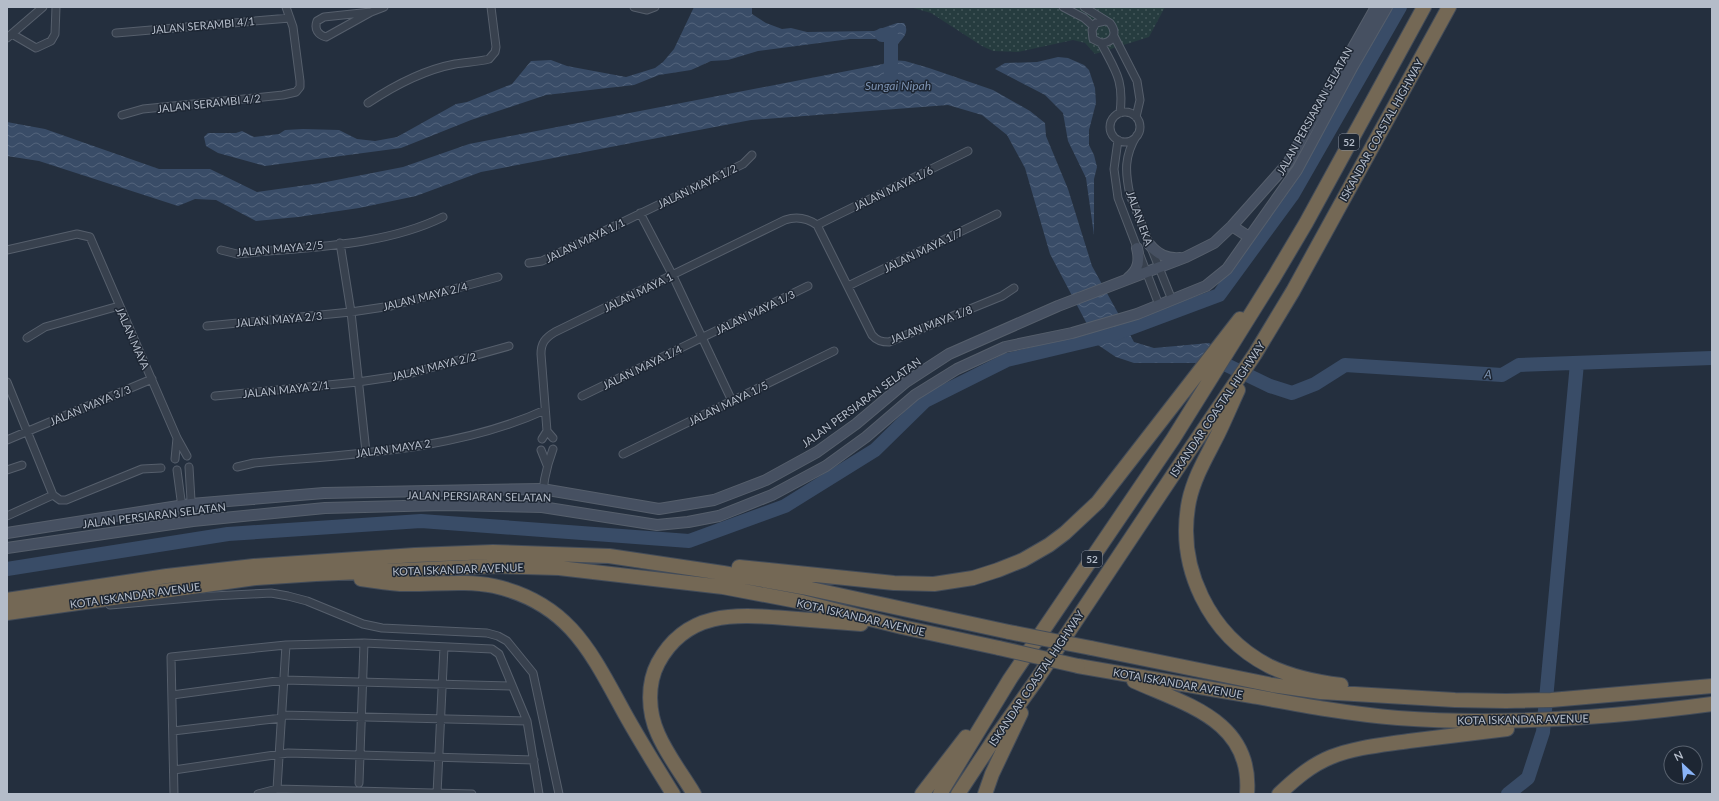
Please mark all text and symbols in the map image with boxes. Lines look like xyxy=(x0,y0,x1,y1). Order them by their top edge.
street label: JALAN SERAMBI 4/1 xyxy=(151,14,255,36)
street label: JALAN PERSIARAN SELATAN xyxy=(1273,45,1355,177)
street label: ISKANDAR COASTAL HIGHWAY xyxy=(1336,57,1426,203)
water label: Sungai Nipah xyxy=(865,78,931,93)
street label: JALAN SERAMBI 4/2 xyxy=(157,91,261,115)
road number: 52 xyxy=(1339,134,1359,150)
street label: JALAN MAYA 1/2 xyxy=(655,161,739,211)
street label: JALAN MAYA 1/6 xyxy=(851,163,935,213)
street label: JALAN EKA xyxy=(1124,189,1156,248)
street label: JALAN MAYA 1/1 xyxy=(543,215,627,265)
street label: JALAN MAYA 1/7 xyxy=(881,225,965,275)
street label: JALAN MAYA 2/5 xyxy=(236,238,324,258)
street label: JALAN MAYA 1 xyxy=(601,270,675,314)
street label: JALAN MAYA 2/4 xyxy=(381,279,469,313)
street label: JALAN MAYA 1/3 xyxy=(713,287,797,337)
street label: JALAN MAYA 1/8 xyxy=(888,302,974,346)
street label: JALAN MAYA xyxy=(113,305,153,372)
street label: JALAN MAYA 2/3 xyxy=(235,309,323,329)
street label: ISKANDAR COASTAL HIGHWAY xyxy=(1167,339,1267,479)
street label: JALAN MAYA 1/4 xyxy=(600,342,684,392)
street label: JALAN MAYA 2/2 xyxy=(390,349,478,383)
street label: JALAN PERSIARAN SELATAN xyxy=(799,354,923,450)
water label: A xyxy=(1483,366,1493,382)
street label: JALAN MAYA 2/1 xyxy=(242,378,330,400)
street label: JALAN MAYA 1/5 xyxy=(686,378,770,428)
street label: JALAN MAYA 3/3 xyxy=(47,382,133,428)
street label: JALAN MAYA 2 xyxy=(355,436,431,460)
street label: JALAN PERSIARAN SELATAN xyxy=(407,488,551,504)
street label: JALAN PERSIARAN SELATAN xyxy=(82,500,226,530)
road number: 52 xyxy=(1082,551,1102,567)
street label: KOTA ISKANDAR AVENUE xyxy=(392,560,524,578)
street label: KOTA ISKANDAR AVENUE xyxy=(69,579,201,611)
street label: KOTA ISKANDAR AVENUE xyxy=(795,596,927,638)
street label: ISKANDAR COASTAL HIGHWAY xyxy=(986,608,1086,748)
street label: KOTA ISKANDAR AVENUE xyxy=(1112,665,1244,701)
street label: KOTA ISKANDAR AVENUE xyxy=(1457,711,1589,727)
north arrow xyxy=(1663,745,1703,785)
text: N xyxy=(1672,748,1685,763)

